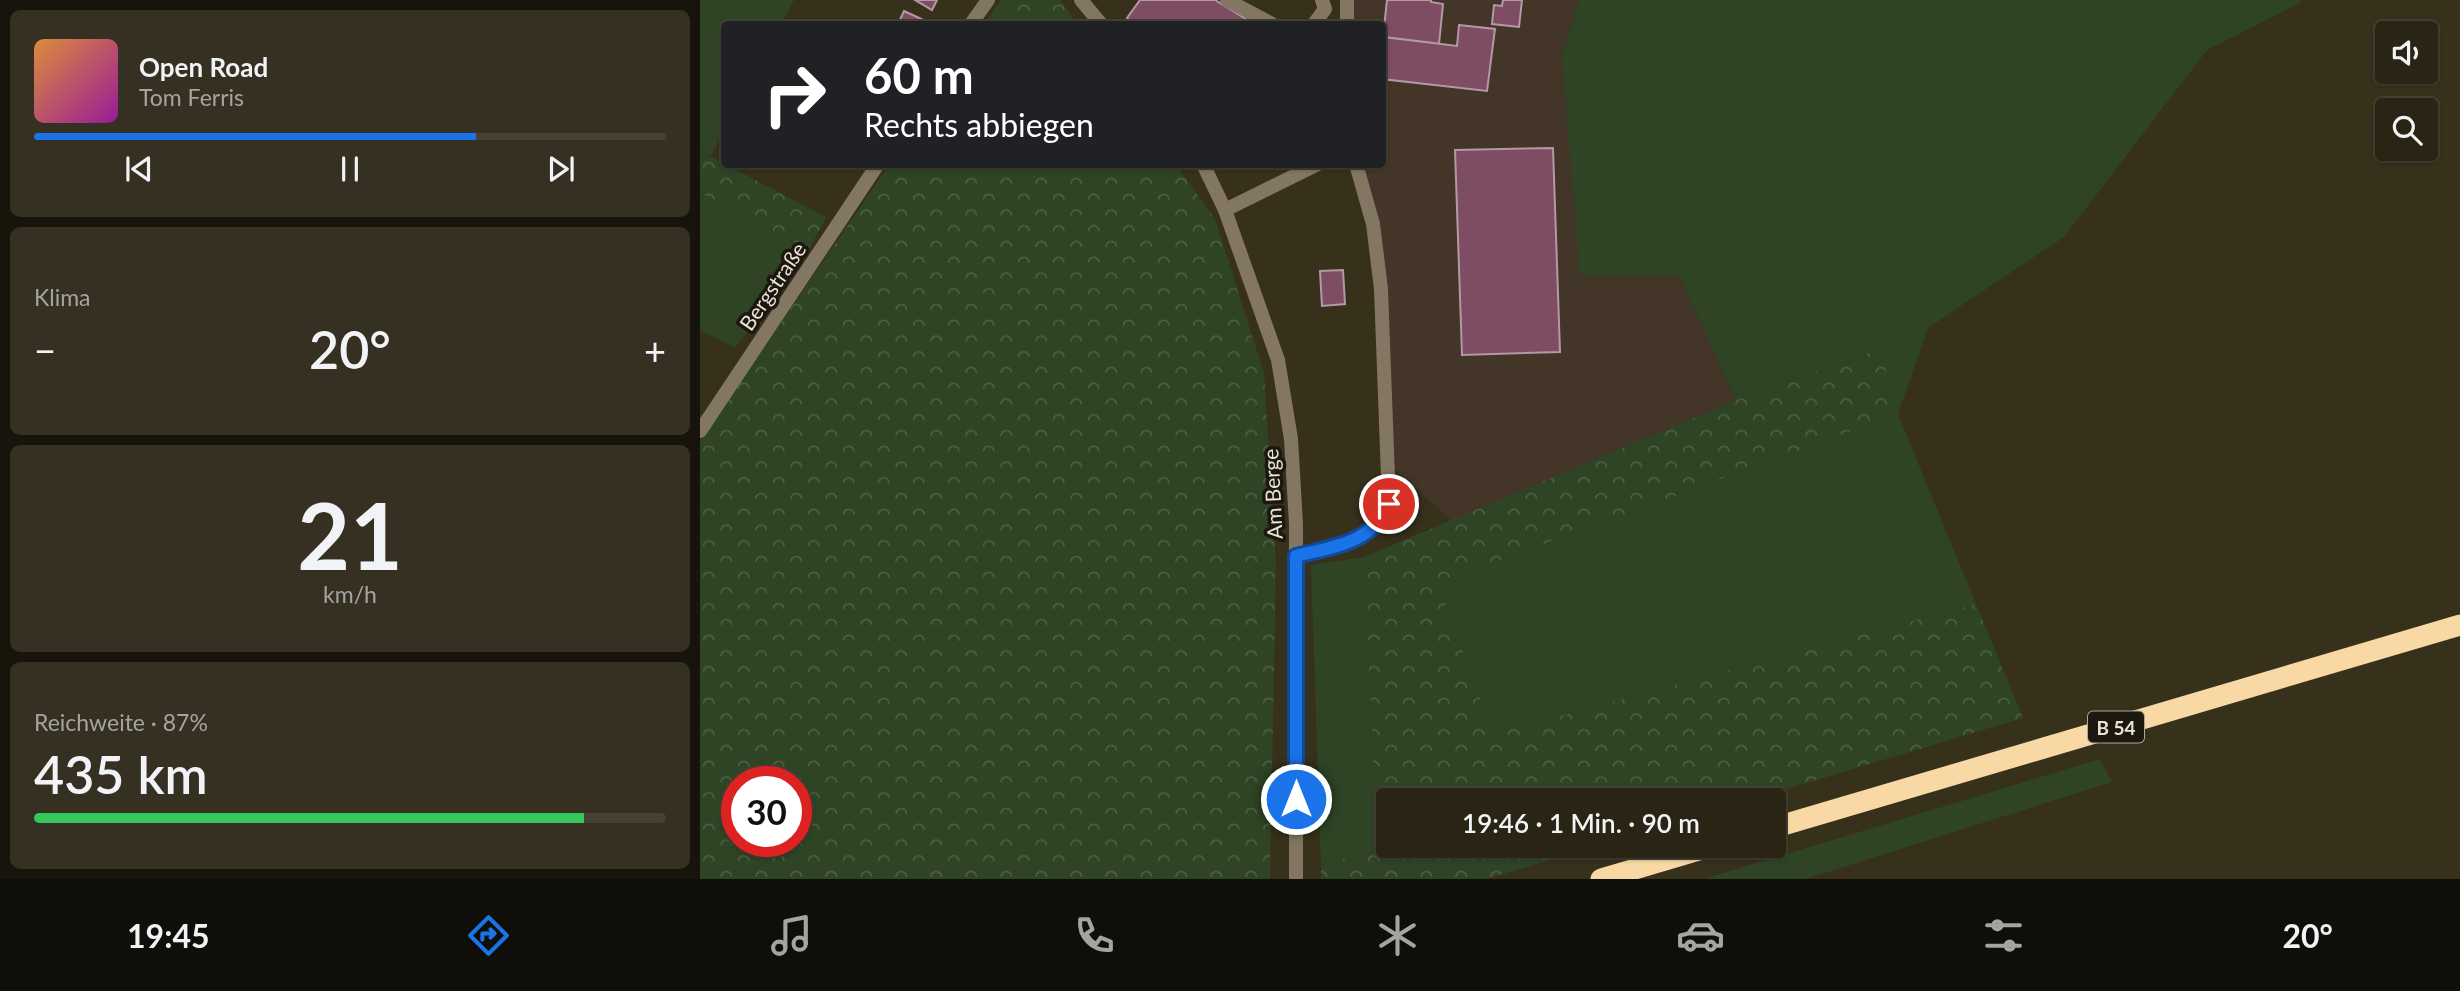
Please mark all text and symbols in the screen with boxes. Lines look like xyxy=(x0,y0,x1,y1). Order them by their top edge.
map controls xyxy=(2375,21,2438,161)
button: sound xyxy=(2375,21,2438,84)
text: 60 m xyxy=(864,46,974,104)
icon: right xyxy=(749,49,840,140)
text: Open Road xyxy=(139,51,268,83)
text: Tom Ferris xyxy=(139,83,244,111)
button: search xyxy=(2375,98,2438,161)
text: Rechts abbiegen xyxy=(864,105,1094,144)
icon: previous xyxy=(120,150,158,188)
icon: pause xyxy=(331,150,369,188)
icon: next xyxy=(542,150,580,188)
street label: Bergstraße xyxy=(733,237,811,335)
text: Klima xyxy=(34,283,91,311)
text: 20° xyxy=(309,318,391,380)
text: − xyxy=(34,327,56,373)
text: + xyxy=(644,327,666,373)
street label: Am Berge xyxy=(1257,448,1287,540)
pin xyxy=(1359,474,1419,534)
text: 21 xyxy=(297,480,403,589)
icon: arrive xyxy=(1370,485,1408,523)
text: km/h xyxy=(323,580,377,608)
text: Reichweite · 87% xyxy=(34,708,208,736)
road number: B 54 xyxy=(2088,712,2144,742)
text: 435 km xyxy=(34,743,208,805)
position arrow xyxy=(1259,762,1333,836)
speed limit sign: 30 xyxy=(721,766,812,857)
text: 19:46 · 1 Min. · 90 m xyxy=(1462,807,1700,839)
icon: directions xyxy=(464,911,513,960)
icon: music xyxy=(767,911,816,960)
icon: phone xyxy=(1070,911,1119,960)
icon: climate xyxy=(1373,911,1422,960)
icon: car xyxy=(1676,911,1725,960)
icon: filters xyxy=(1979,911,2028,960)
text: 19:45 xyxy=(127,916,210,955)
text: 20° xyxy=(2282,916,2333,955)

